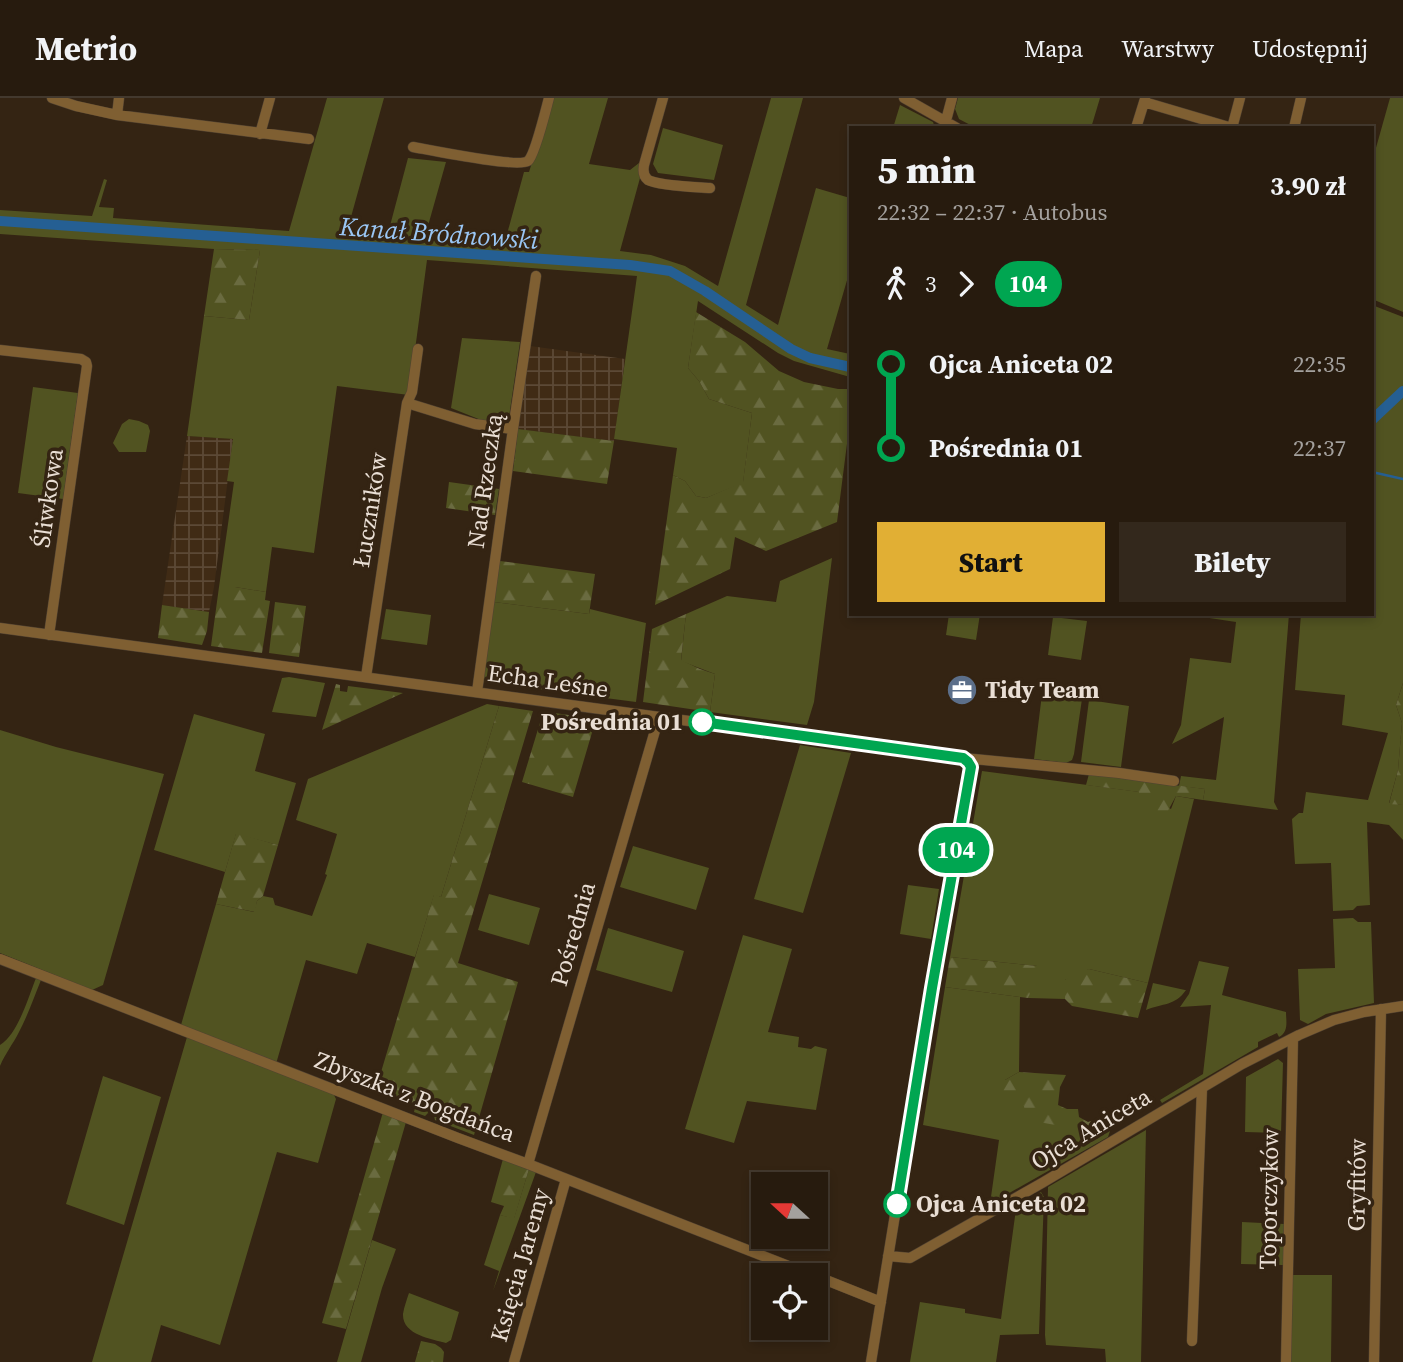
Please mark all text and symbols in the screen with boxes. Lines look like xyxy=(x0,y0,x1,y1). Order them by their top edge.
text: Metrio xyxy=(35,26,137,71)
text: Mapa xyxy=(1024,32,1083,65)
text: Warstwy xyxy=(1121,32,1214,65)
text: Udostępnij xyxy=(1252,32,1368,65)
text: 5 min xyxy=(877,144,976,196)
text: 3.90 zł xyxy=(1270,168,1346,204)
text: 22:32 – 22:37 · Autobus xyxy=(877,196,1107,228)
water label: Kanał Bródnowski xyxy=(337,208,540,258)
icon: walk xyxy=(877,265,915,303)
icon: forward xyxy=(947,265,985,303)
text: 104 xyxy=(1009,267,1048,300)
text: 3 xyxy=(925,268,937,300)
text: Ojca Aniceta 02 xyxy=(929,346,1113,382)
text: 22:35 xyxy=(1293,348,1346,380)
street label: Nad Rzeczką xyxy=(459,411,510,550)
text: Pośrednia 01 xyxy=(929,430,1083,466)
text: 22:37 xyxy=(1293,432,1346,464)
street label: Śliwkowa xyxy=(24,445,71,550)
street label: Łuczników xyxy=(344,449,395,570)
button: Start xyxy=(877,522,1105,602)
button: Bilety xyxy=(1119,522,1346,602)
street label: Echa Leśne xyxy=(485,656,611,705)
office icon: Tidy Team xyxy=(945,673,979,707)
place label: Tidy Team xyxy=(985,673,1100,706)
place label: Pośrednia 01 xyxy=(541,705,683,738)
marker: Pośrednia 01 xyxy=(689,709,715,735)
line badge: 104 xyxy=(916,827,996,873)
text: 104 xyxy=(936,833,976,866)
street label: Pośrednia xyxy=(542,877,603,990)
street label: Zbyszka z Bogdańca xyxy=(310,1043,521,1150)
street label: Ojca Aniceta xyxy=(1024,1079,1158,1177)
street label: Toporczyków xyxy=(1251,1127,1286,1270)
street label: Gryfitów xyxy=(1339,1138,1374,1232)
north arrow xyxy=(751,1172,828,1250)
map controls xyxy=(751,1172,828,1340)
street label: Księcia Jaremy xyxy=(482,1184,557,1345)
place label: Ojca Aniceta 02 xyxy=(916,1187,1086,1220)
marker: Ojca Aniceta 02 xyxy=(884,1191,910,1217)
button: locate xyxy=(751,1263,828,1340)

